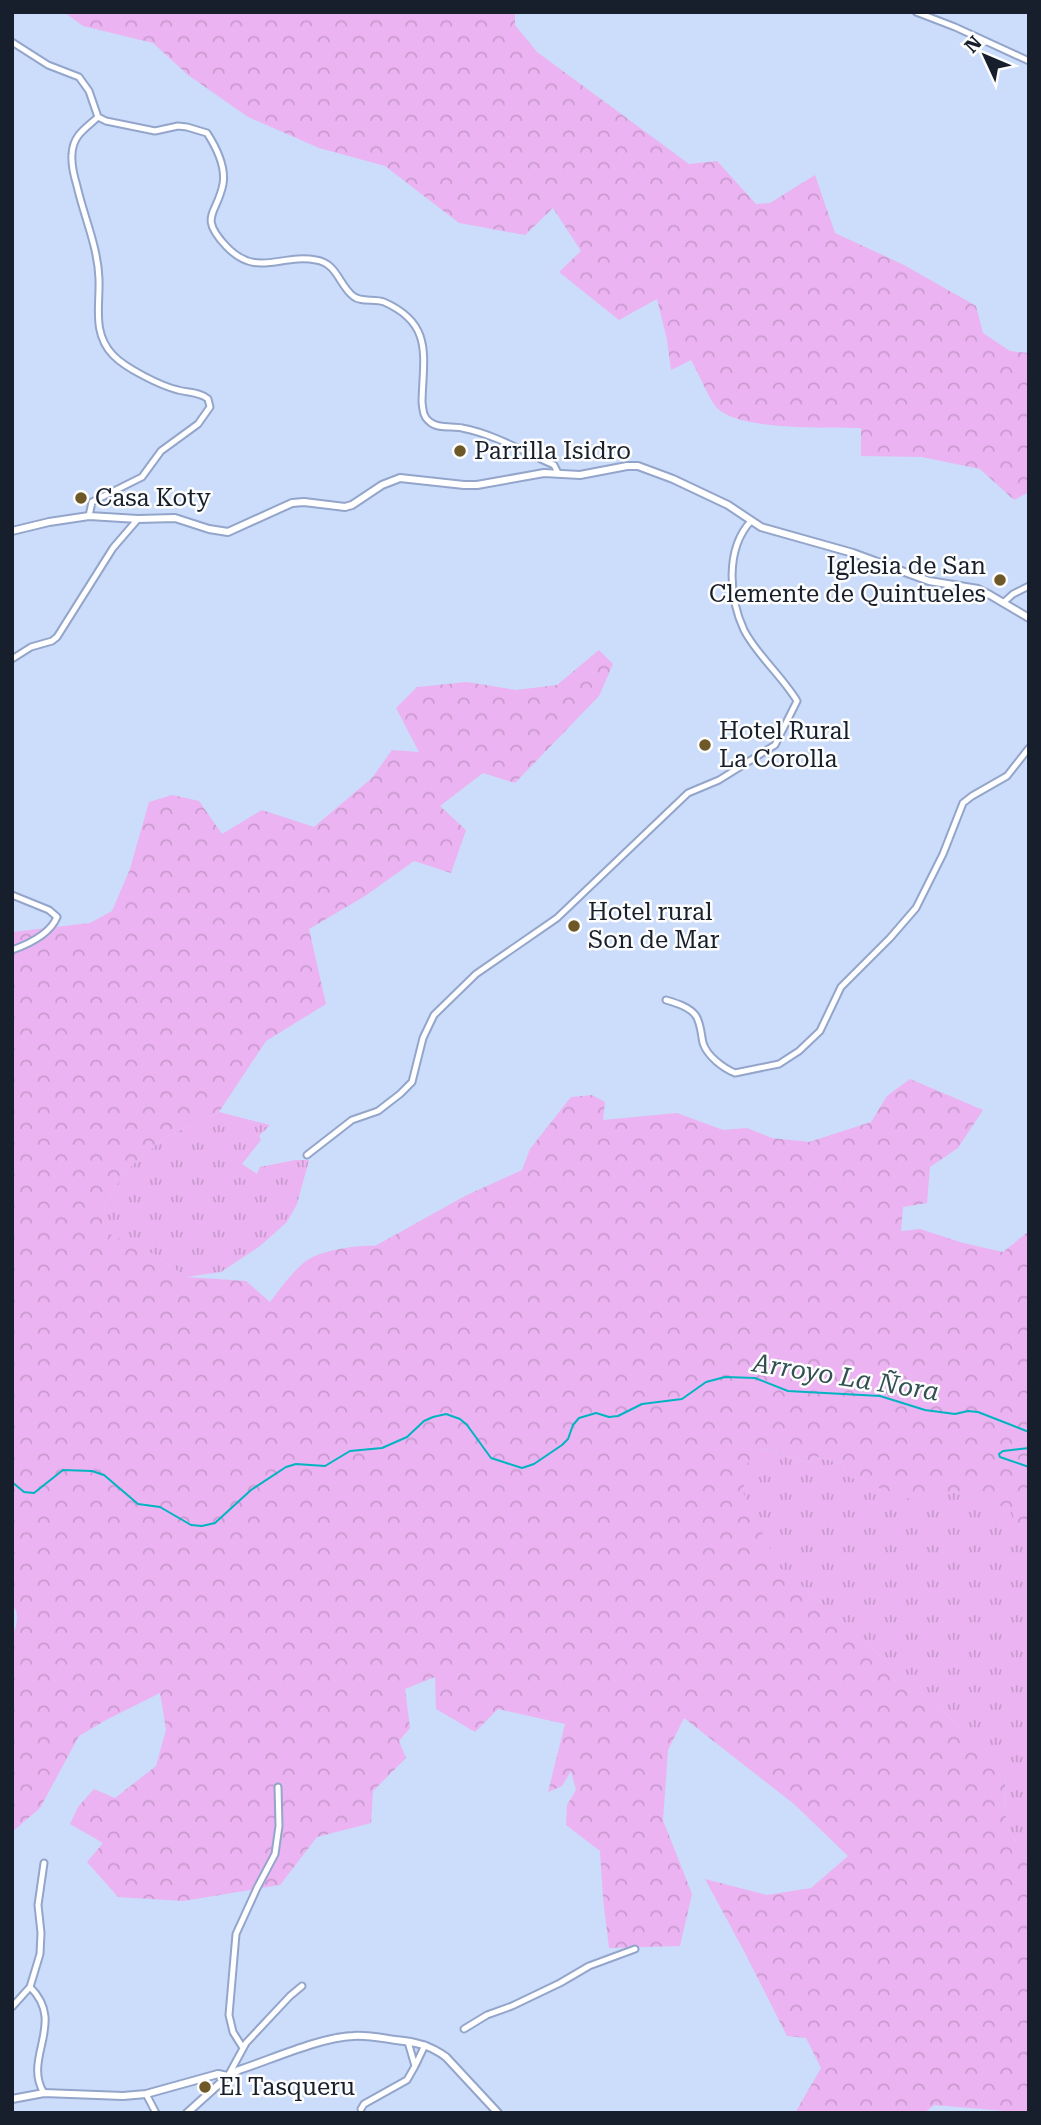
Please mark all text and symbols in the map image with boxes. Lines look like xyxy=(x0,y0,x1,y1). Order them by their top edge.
north arrow xyxy=(950,21,1020,91)
text: N xyxy=(960,31,987,58)
place label: Parrilla Isidro xyxy=(474,437,631,465)
marker: Parrilla Isidro xyxy=(452,443,468,459)
place label: Casa Koty xyxy=(95,484,211,512)
marker: Casa Koty xyxy=(73,490,89,506)
place label: Iglesia de San Clemente de Quintueles xyxy=(709,552,986,608)
marker: Iglesia de San Clemente de Quintueles xyxy=(992,572,1008,588)
place label: Hotel Rural La Corolla xyxy=(719,717,850,773)
marker: Hotel Rural La Corolla xyxy=(697,737,713,753)
place label: Hotel rural Son de Mar xyxy=(588,898,720,954)
marker: Hotel rural Son de Mar xyxy=(566,918,582,934)
water label: Arroyo La Ñora xyxy=(749,1346,941,1407)
place label: El Tasqueru xyxy=(219,2073,355,2101)
marker: El Tasqueru xyxy=(197,2079,213,2095)

